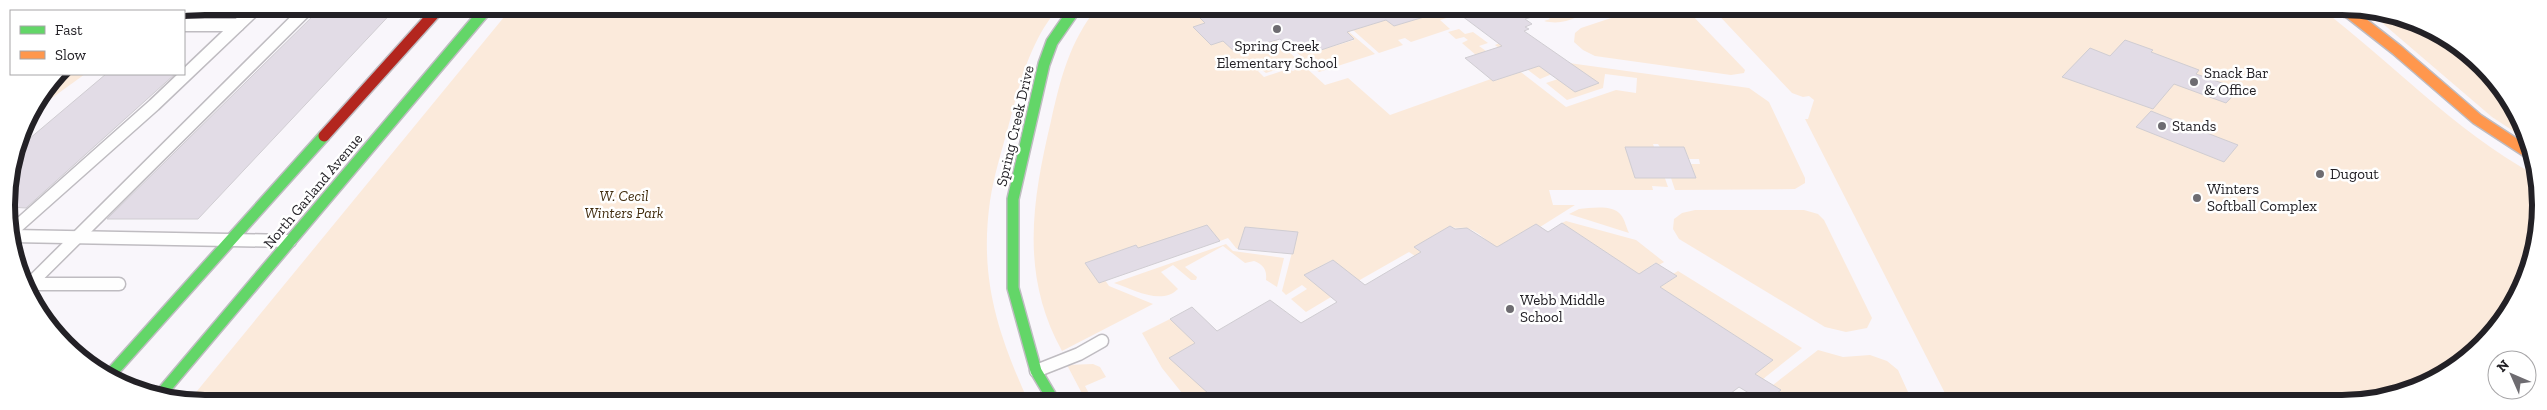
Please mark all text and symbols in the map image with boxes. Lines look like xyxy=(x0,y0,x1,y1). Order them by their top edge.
legend xyxy=(10,10,185,75)
text: Fast xyxy=(55,21,83,39)
marker: Spring Creek Elementary School xyxy=(1271,23,1283,35)
place label: Spring Creek Elementary School xyxy=(1217,37,1337,72)
text: Slow xyxy=(55,46,87,64)
street label: Spring Creek Drive xyxy=(992,64,1038,188)
place label: Snack Bar & Office xyxy=(2204,64,2269,99)
marker: Snack Bar & Office xyxy=(2188,76,2200,88)
place label: Stands xyxy=(2172,117,2216,135)
marker: Stands xyxy=(2156,120,2168,132)
street label: North Garland Avenue xyxy=(260,130,366,252)
place label: Dugout xyxy=(2330,165,2379,183)
marker: Dugout xyxy=(2314,168,2326,180)
place label: Winters Softball Complex xyxy=(2207,180,2317,215)
park label: W. Cecil Winters Park xyxy=(584,187,664,222)
marker: Winters Softball Complex xyxy=(2191,192,2203,204)
place label: Webb Middle School xyxy=(1520,291,1605,326)
marker: Webb Middle School xyxy=(1504,303,1516,315)
north arrow xyxy=(2487,350,2537,400)
text: N xyxy=(2493,356,2513,376)

